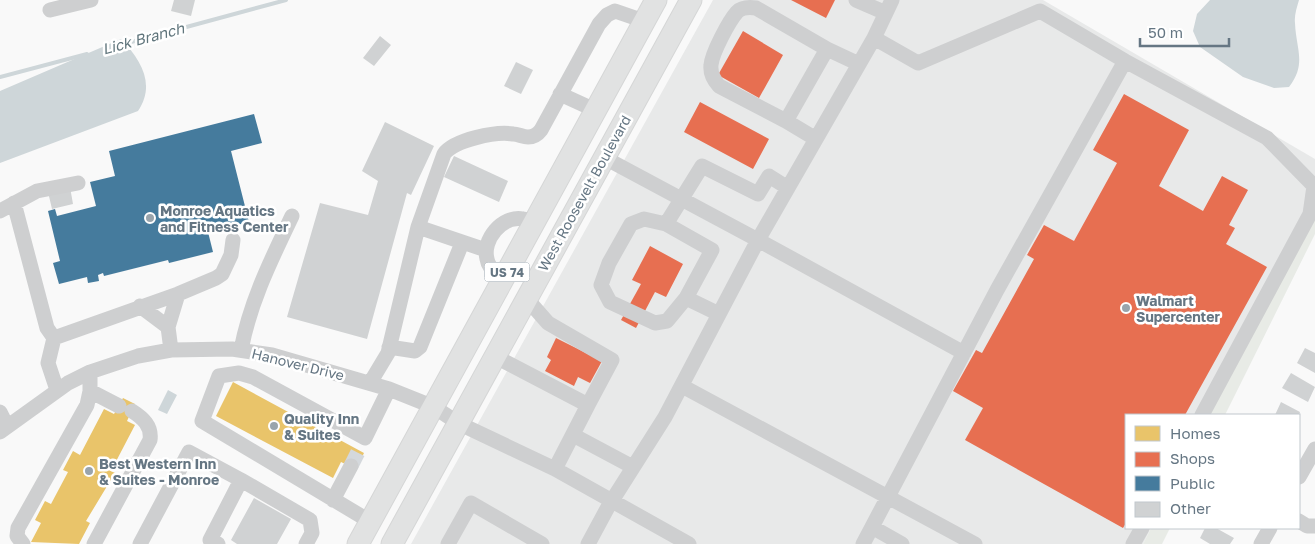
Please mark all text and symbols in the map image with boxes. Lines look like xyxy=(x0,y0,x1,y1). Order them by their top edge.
scale bar xyxy=(1140,15,1229,47)
water label: Lick Branch xyxy=(100,18,187,58)
text: 50 m xyxy=(1148,23,1183,41)
street label: West Roosevelt Boulevard xyxy=(534,112,634,274)
place label: Monroe Aquatics and Fitness Center xyxy=(160,202,289,235)
marker: Monroe Aquatics and Fitness Center xyxy=(144,212,156,224)
road number: US 74 xyxy=(484,262,530,282)
place label: Walmart Supercenter xyxy=(1136,292,1220,325)
marker: Walmart Supercenter xyxy=(1120,302,1132,314)
street label: Hanover Drive xyxy=(250,344,346,384)
place label: Quality Inn & Suites xyxy=(284,410,359,443)
legend xyxy=(1125,414,1300,529)
marker: Quality Inn & Suites xyxy=(268,420,280,432)
text: Homes xyxy=(1170,424,1220,442)
text: Shops xyxy=(1170,449,1215,467)
place label: Best Western Inn & Suites - Monroe xyxy=(99,455,219,488)
marker: Best Western Inn & Suites - Monroe xyxy=(83,465,95,477)
text: Public xyxy=(1170,474,1215,492)
text: Other xyxy=(1170,499,1211,517)

